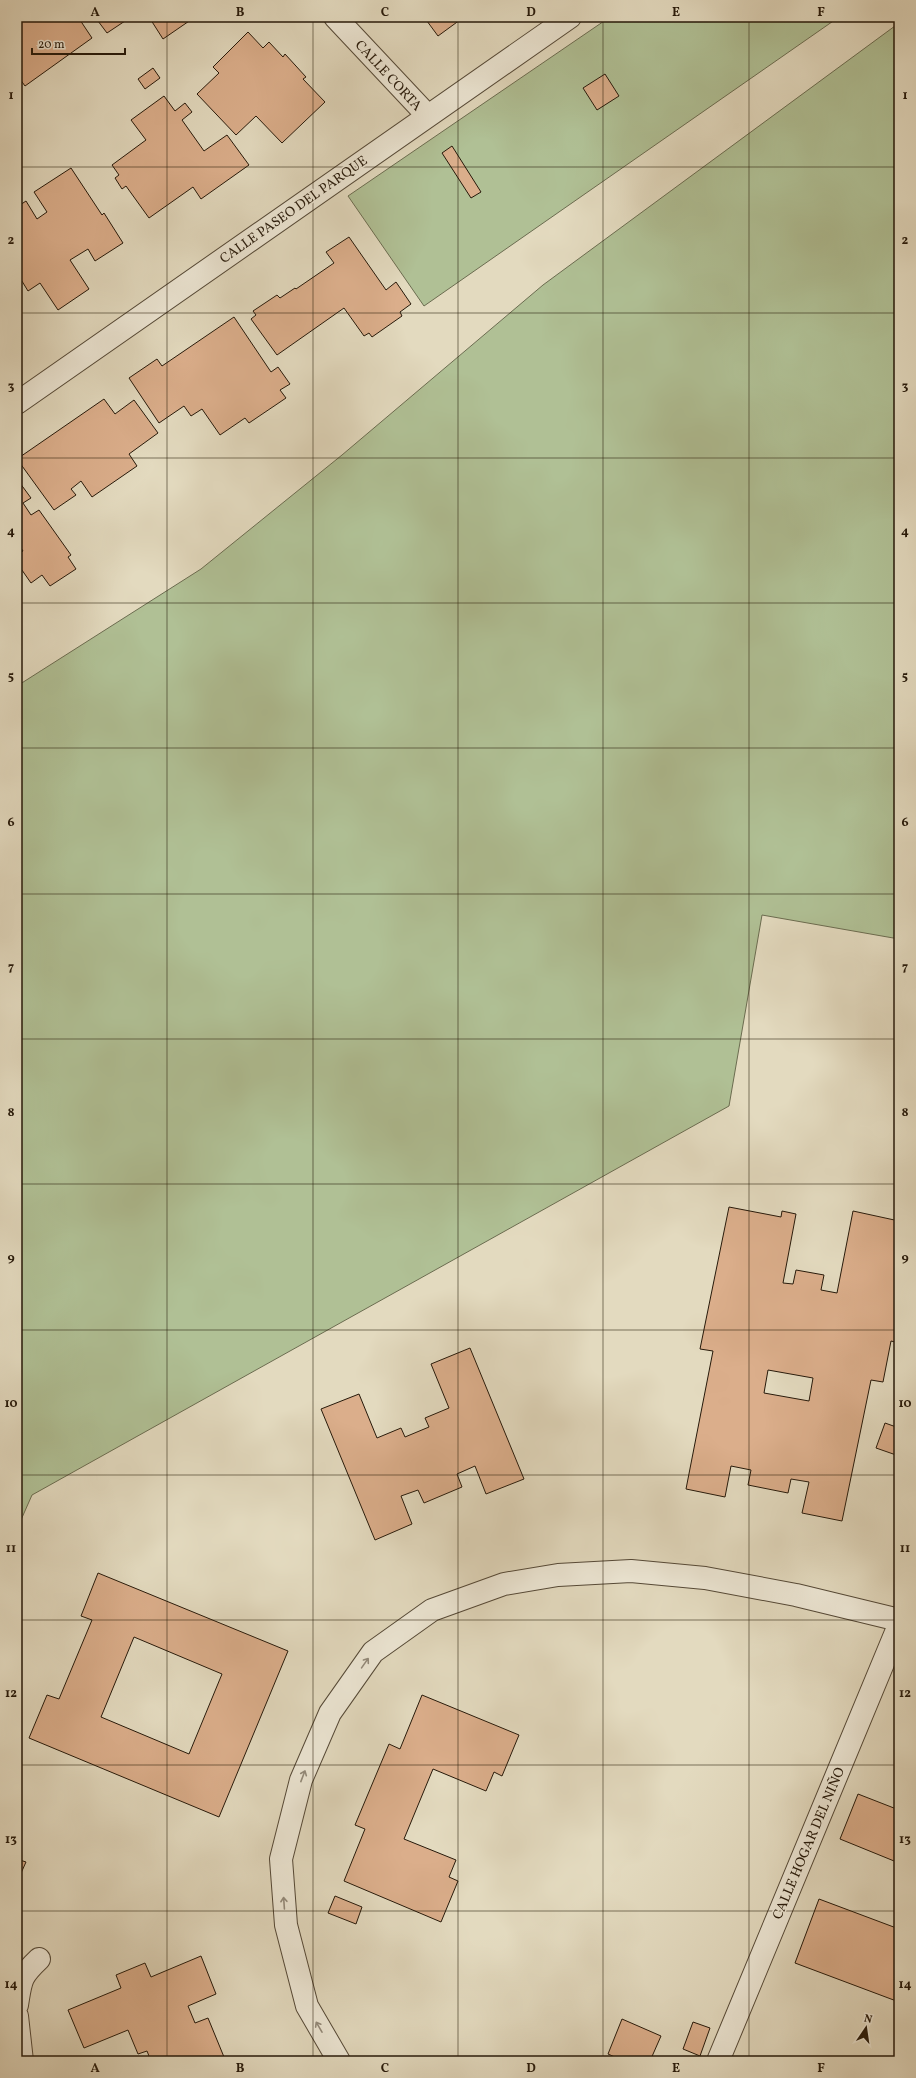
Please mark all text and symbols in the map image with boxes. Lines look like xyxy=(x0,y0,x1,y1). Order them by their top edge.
text: A xyxy=(90,4,100,22)
text: B xyxy=(236,4,245,22)
text: C xyxy=(381,4,389,22)
text: D xyxy=(526,4,536,22)
text: E xyxy=(672,4,680,22)
text: F xyxy=(817,4,825,22)
scale bar xyxy=(32,30,125,56)
street label: CALLE CORTA xyxy=(350,36,426,116)
text: 20 m xyxy=(38,37,65,53)
text: 1 xyxy=(8,87,14,105)
text: 1 xyxy=(902,87,908,105)
street label: CALLE PASEO DEL PARQUE xyxy=(216,152,372,269)
text: 2 xyxy=(8,232,15,250)
text: 2 xyxy=(902,232,909,250)
text: 3 xyxy=(8,378,15,396)
text: 3 xyxy=(902,378,909,396)
text: 4 xyxy=(7,523,15,541)
text: 4 xyxy=(901,523,909,541)
text: 5 xyxy=(8,668,14,686)
text: 5 xyxy=(902,668,908,686)
text: 6 xyxy=(7,814,15,832)
text: 6 xyxy=(901,814,909,832)
text: 7 xyxy=(8,959,14,977)
text: 7 xyxy=(902,959,908,977)
text: 8 xyxy=(7,1104,15,1122)
text: 8 xyxy=(901,1104,909,1122)
text: 9 xyxy=(7,1249,15,1267)
text: 9 xyxy=(901,1249,909,1267)
text: 10 xyxy=(4,1395,18,1413)
text: 10 xyxy=(898,1395,912,1413)
text: 11 xyxy=(6,1540,16,1558)
text: 11 xyxy=(900,1540,910,1558)
one-way arrow xyxy=(361,1658,369,1669)
text: 12 xyxy=(5,1685,17,1703)
text: 12 xyxy=(899,1685,911,1703)
street label: CALLE HOGAR DEL NIÑO xyxy=(769,1765,850,1923)
one-way arrow xyxy=(300,1771,308,1783)
text: 13 xyxy=(5,1831,17,1849)
text: 13 xyxy=(899,1831,911,1849)
one-way arrow xyxy=(280,1897,287,1910)
text: 14 xyxy=(4,1976,18,1994)
text: 14 xyxy=(898,1976,912,1994)
north arrow xyxy=(846,2008,886,2048)
text: N xyxy=(862,2012,873,2028)
one-way arrow xyxy=(315,2021,323,2033)
text: A xyxy=(90,2060,100,2078)
text: B xyxy=(236,2060,245,2078)
text: C xyxy=(381,2060,389,2078)
text: D xyxy=(526,2060,536,2078)
text: E xyxy=(672,2060,680,2078)
text: F xyxy=(817,2060,825,2078)

